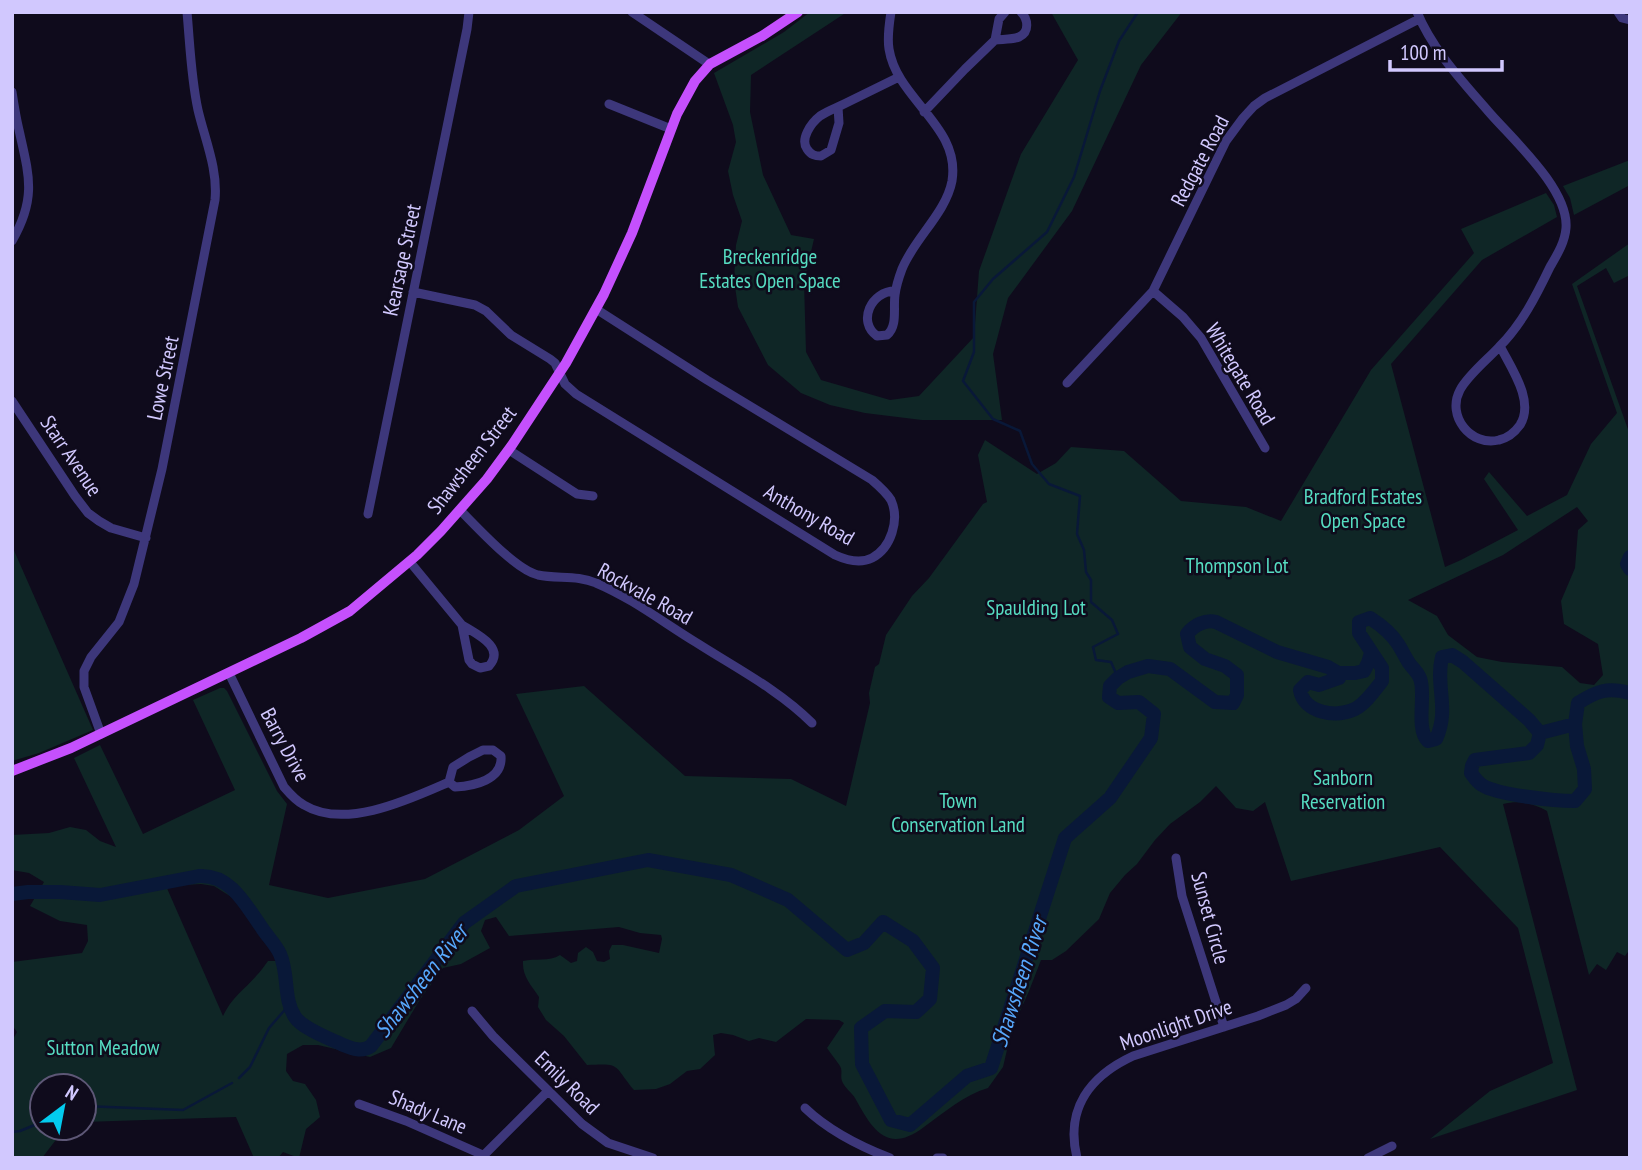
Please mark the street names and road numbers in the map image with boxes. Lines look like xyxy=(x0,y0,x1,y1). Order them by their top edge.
street label: Redgate Road xyxy=(1164,111,1235,211)
street label: Kearsage Street xyxy=(377,201,427,318)
street label: Whitegate Road xyxy=(1199,318,1281,430)
street label: Lowe Street xyxy=(140,333,185,423)
street label: Shawsheen Street xyxy=(421,400,522,519)
street label: Starr Avenue xyxy=(35,410,108,501)
street label: Anthony Road xyxy=(759,478,859,551)
street label: Rockvale Road xyxy=(593,556,697,631)
street label: Barry Drive xyxy=(255,703,316,786)
street label: Sunset Circle xyxy=(1185,869,1236,967)
street label: Moonlight Drive xyxy=(1116,993,1235,1056)
street label: Emily Road xyxy=(529,1045,605,1120)
street label: Shady Lane xyxy=(385,1083,471,1140)

